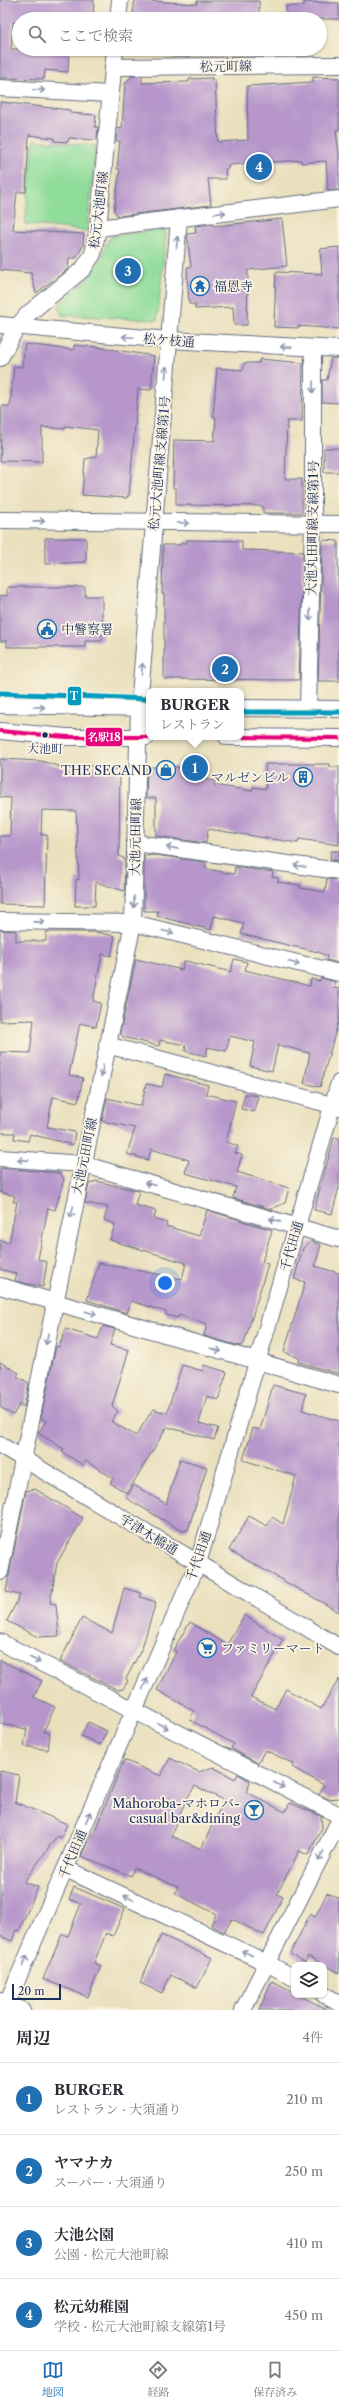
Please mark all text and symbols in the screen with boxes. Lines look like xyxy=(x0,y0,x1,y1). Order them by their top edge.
search box xyxy=(12,12,327,56)
icon: search xyxy=(26,23,48,45)
text: ここで検索 xyxy=(58,26,133,45)
street label: 松元町線 xyxy=(200,58,252,74)
one-way arrow xyxy=(32,86,45,94)
pin: 4 xyxy=(246,152,272,182)
street label: 松元大池町線 xyxy=(85,170,111,250)
one-way arrow xyxy=(213,209,226,217)
one-way arrow xyxy=(173,236,181,249)
pin: 3 xyxy=(115,256,141,286)
temple icon: 福恩寺 xyxy=(189,275,211,297)
place label: 福恩寺 xyxy=(214,278,253,294)
street label: 松ケ枝通 xyxy=(142,330,196,350)
one-way arrow xyxy=(122,333,135,340)
one-way arrow xyxy=(280,343,293,350)
one-way arrow xyxy=(163,366,170,379)
one-way arrow xyxy=(309,380,317,393)
street label: 松元大池町線支線第1号 xyxy=(145,395,173,531)
street label: 大池丸田町線支線第1号 xyxy=(303,460,321,596)
one-way arrow xyxy=(32,517,45,525)
one-way arrow xyxy=(176,519,189,527)
one-way arrow xyxy=(306,608,314,621)
public building icon: 中警察署 xyxy=(36,618,58,640)
place label: 中警察署 xyxy=(61,621,113,637)
pin: 2 xyxy=(212,654,238,684)
one-way arrow xyxy=(139,663,146,676)
line badge: T xyxy=(67,686,82,706)
popup xyxy=(146,688,244,740)
text: T xyxy=(70,689,79,703)
text: BURGER xyxy=(160,695,230,714)
one-way arrow xyxy=(32,703,45,710)
text: レストラン xyxy=(160,716,225,732)
line badge: 名駅18 xyxy=(85,727,123,747)
marker: 大池町 xyxy=(40,730,50,740)
text: 名駅18 xyxy=(87,730,121,744)
place label: 大池町 xyxy=(27,741,63,756)
pin: 1 xyxy=(182,753,208,783)
shop icon: THE SECAND xyxy=(155,759,177,781)
place label: THE SECAND xyxy=(61,762,152,778)
building icon: マルゼンビル xyxy=(292,766,314,788)
place label: マルゼンビル xyxy=(211,769,289,785)
street label: 大池元田町線 xyxy=(126,798,144,876)
one-way arrow xyxy=(165,844,178,852)
one-way arrow xyxy=(294,862,307,870)
one-way arrow xyxy=(130,895,137,908)
one-way arrow xyxy=(32,918,45,926)
one-way arrow xyxy=(161,929,174,936)
one-way arrow xyxy=(287,959,300,967)
one-way arrow xyxy=(98,1064,106,1077)
street label: 大池元田町線 xyxy=(68,1116,100,1196)
one-way arrow xyxy=(17,1156,30,1163)
one-way arrow xyxy=(144,1180,157,1187)
one-way arrow xyxy=(68,1205,76,1218)
one-way arrow xyxy=(268,1216,281,1223)
street label: 千代田通 xyxy=(276,1219,306,1273)
your location xyxy=(155,1273,175,1293)
one-way arrow xyxy=(84,1310,97,1317)
one-way arrow xyxy=(42,1332,50,1345)
one-way arrow xyxy=(209,1347,222,1354)
street label: 宇津木橋通 xyxy=(117,1510,181,1558)
street label: 千代田通 xyxy=(182,1529,214,1583)
supermarket icon: ファミリーマート xyxy=(196,1637,218,1659)
place label: ファミリーマート xyxy=(221,1640,325,1656)
one-way arrow xyxy=(28,1657,40,1664)
one-way arrow xyxy=(142,1679,149,1691)
one-way arrow xyxy=(157,1723,169,1730)
one-way arrow xyxy=(273,1781,285,1789)
place label: Mahoroba-マホロバ- casual bar&dining xyxy=(112,1795,240,1826)
bar icon: Mahoroba-マホロバ- casual bar&dining xyxy=(243,1799,265,1821)
one-way arrow xyxy=(85,1811,93,1823)
street label: 千代田通 xyxy=(54,1827,90,1881)
one-way arrow xyxy=(317,1850,324,1862)
one-way arrow xyxy=(124,1894,136,1901)
one-way arrow xyxy=(241,1949,253,1956)
one-way arrow xyxy=(22,1956,30,1968)
map controls xyxy=(291,1962,327,1998)
button: layers xyxy=(291,1962,327,1998)
scale bar xyxy=(12,1982,61,2001)
text: 20 m xyxy=(18,1984,44,1998)
text: 周辺 xyxy=(16,2028,50,2048)
text: 4件 xyxy=(302,2029,323,2045)
text: BURGER xyxy=(54,2080,124,2099)
text: 1 xyxy=(26,2091,32,2107)
text: 210 m xyxy=(286,2091,323,2107)
text: レストラン · 大須通り xyxy=(54,2101,181,2117)
text: ヤマナカ xyxy=(54,2153,114,2172)
text: 2 xyxy=(25,2163,33,2179)
text: 250 m xyxy=(285,2163,323,2179)
text: スーパー · 大須通り xyxy=(54,2174,167,2190)
text: 大池公園 xyxy=(54,2225,114,2244)
text: 3 xyxy=(25,2235,33,2251)
text: 410 m xyxy=(286,2235,323,2251)
text: 公園 · 松元大池町線 xyxy=(54,2246,169,2262)
text: 松元幼稚園 xyxy=(54,2297,129,2316)
text: 4 xyxy=(25,2307,33,2323)
text: 450 m xyxy=(285,2307,323,2323)
text: 学校 · 松元大池町線支線第1号 xyxy=(54,2318,226,2334)
tab: 地図 xyxy=(42,2359,64,2399)
tab: 経路 xyxy=(147,2359,169,2399)
tab: 保存済み xyxy=(253,2359,297,2399)

